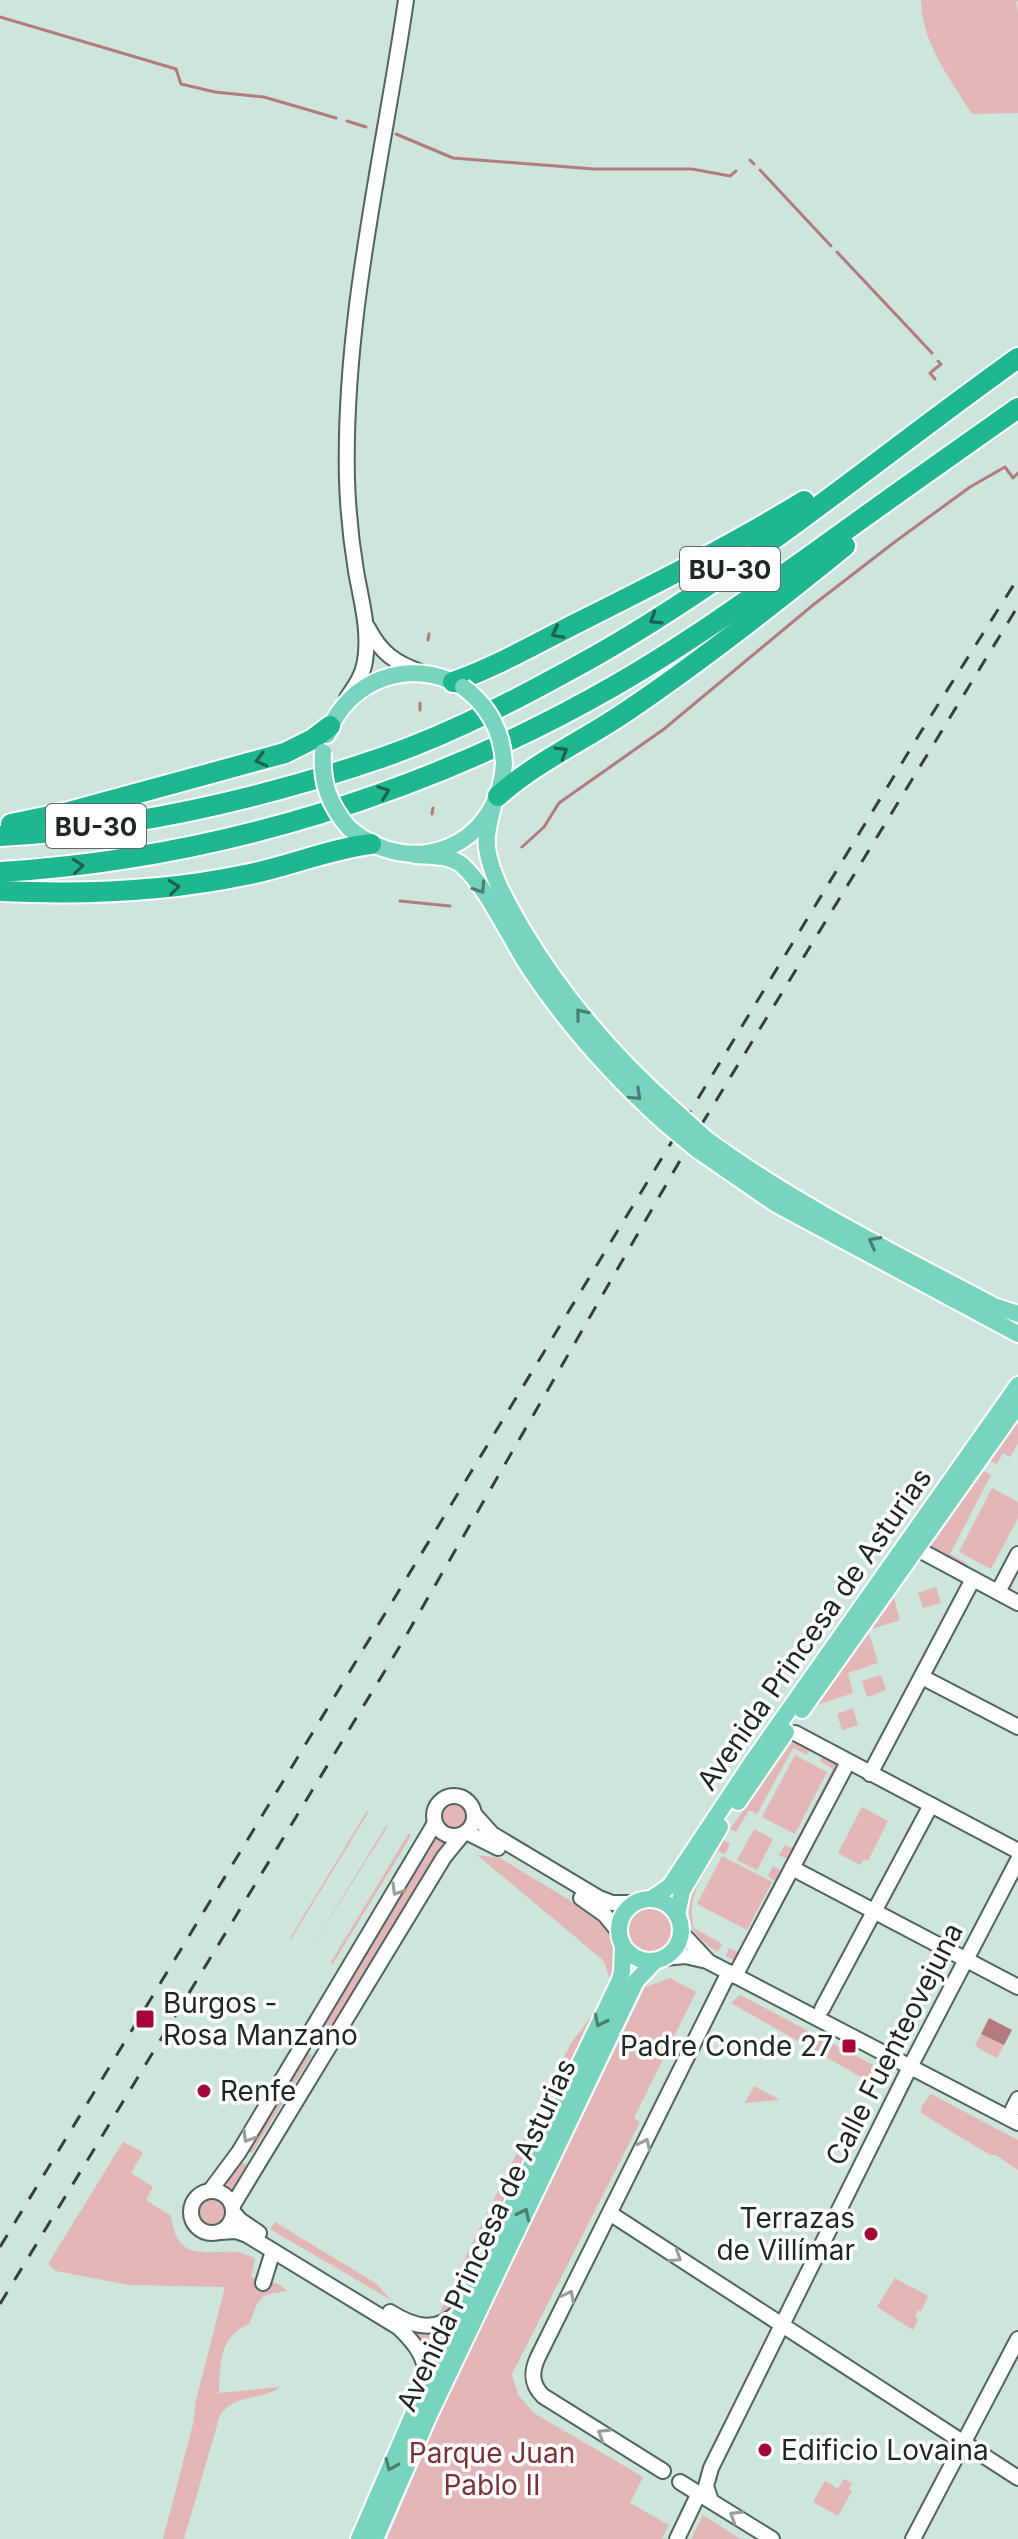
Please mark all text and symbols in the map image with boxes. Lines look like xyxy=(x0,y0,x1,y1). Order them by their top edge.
road number: BU-30 xyxy=(680,547,780,591)
one-way arrow xyxy=(649,609,664,625)
one-way arrow xyxy=(550,624,565,639)
one-way arrow xyxy=(553,746,568,762)
one-way arrow xyxy=(255,750,269,767)
one-way arrow xyxy=(376,785,390,802)
road number: BU-30 xyxy=(46,804,146,848)
one-way arrow xyxy=(72,858,85,875)
one-way arrow xyxy=(167,879,181,896)
one-way arrow xyxy=(470,879,485,894)
one-way arrow xyxy=(576,1009,591,1023)
one-way arrow xyxy=(627,1086,641,1100)
one-way arrow xyxy=(867,1236,882,1251)
street label: Avenida Princesa de Asturias xyxy=(690,1461,938,1797)
one-way arrow xyxy=(392,1882,407,1896)
street label: Calle Fuenteovejuna xyxy=(818,1917,970,2171)
place label: Burgos - Rosa Manzano xyxy=(163,1986,358,2052)
marker: Burgos - Rosa Manzano xyxy=(134,2008,156,2030)
one-way arrow xyxy=(594,2012,610,2027)
place label: Padre Conde 27 xyxy=(620,2029,833,2063)
marker: Padre Conde 27 xyxy=(840,2037,858,2055)
street label: Avenida Princesa de Asturias xyxy=(389,2053,583,2417)
place label: Renfe xyxy=(220,2074,296,2108)
marker: Renfe xyxy=(195,2082,213,2100)
one-way arrow xyxy=(242,2128,257,2143)
one-way arrow xyxy=(635,2138,651,2153)
place label: Terrazas de Villímar xyxy=(716,2201,855,2267)
one-way arrow xyxy=(514,2207,530,2222)
marker: Terrazas de Villímar xyxy=(862,2225,880,2243)
one-way arrow xyxy=(668,2247,682,2262)
one-way arrow xyxy=(560,2289,575,2304)
one-way arrow xyxy=(597,2428,612,2443)
place label: Edificio Lovaina xyxy=(781,2433,989,2467)
park label: Parque Juan Pablo II xyxy=(409,2436,575,2502)
marker: Edificio Lovaina xyxy=(756,2441,774,2459)
one-way arrow xyxy=(385,2457,401,2471)
one-way arrow xyxy=(729,2511,744,2526)

